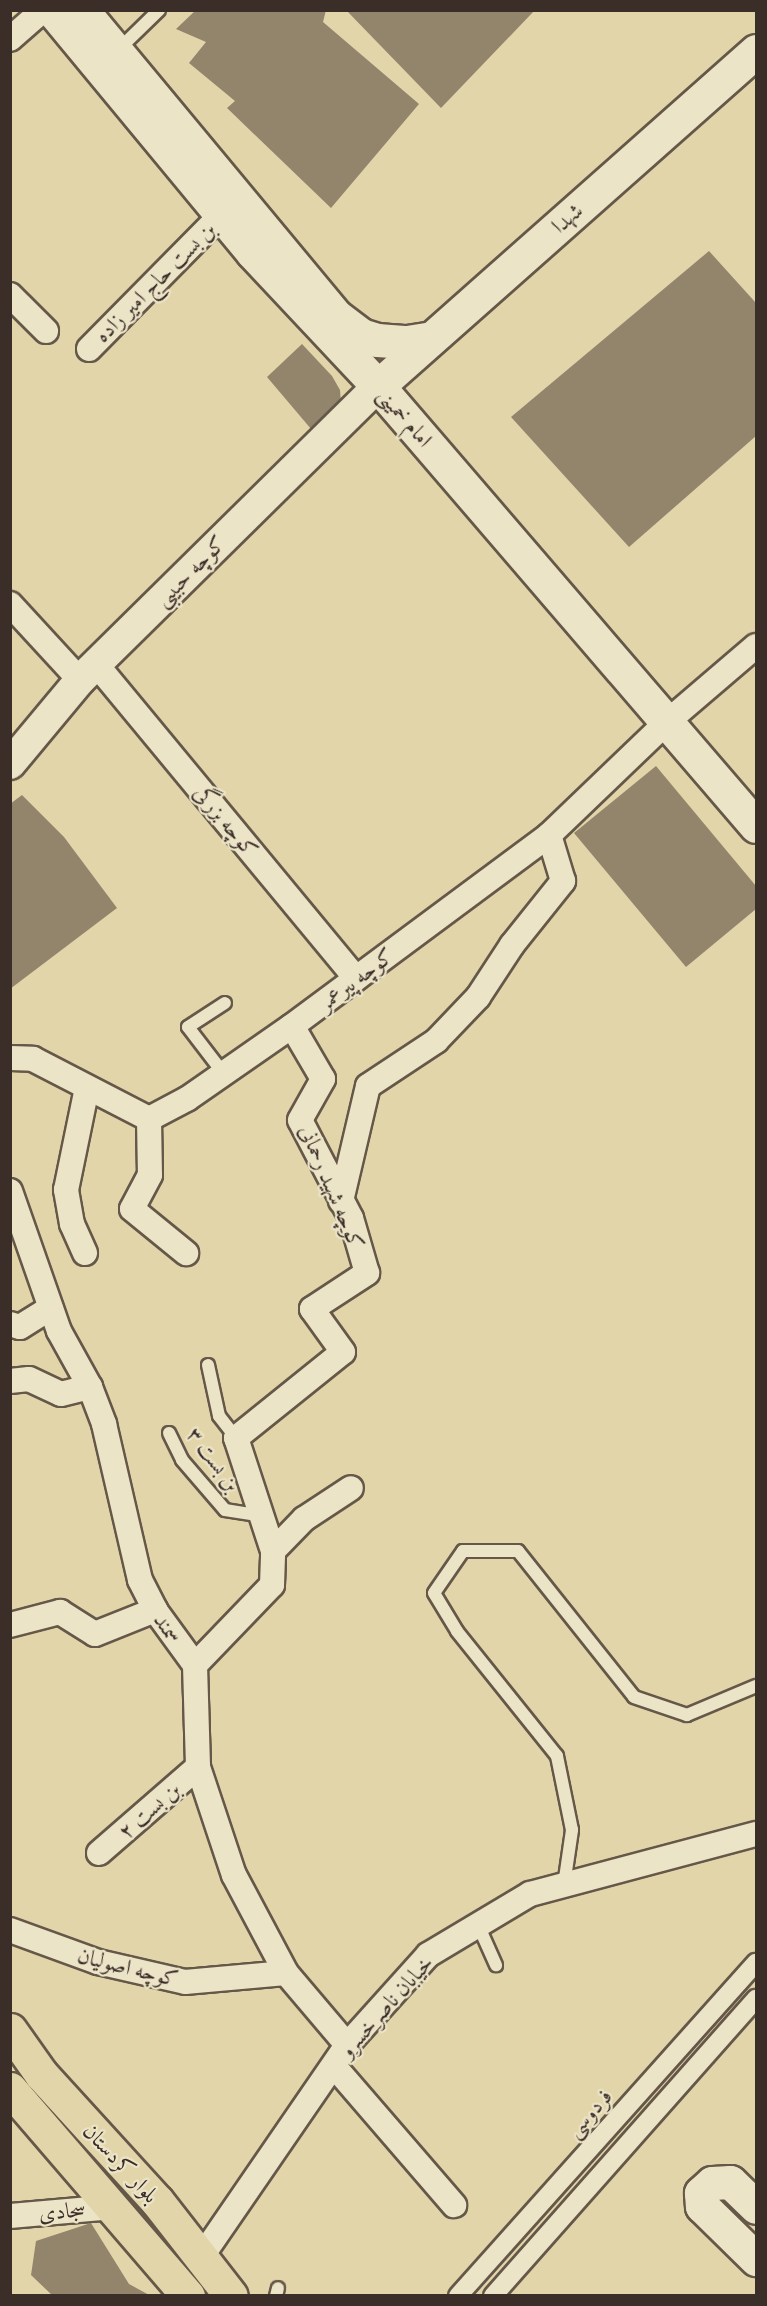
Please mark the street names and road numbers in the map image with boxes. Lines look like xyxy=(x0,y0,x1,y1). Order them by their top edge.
street label: شهدا xyxy=(546,197,588,239)
street label: بن بست حاج امیر زاده xyxy=(89,216,221,348)
street label: امام خمینی xyxy=(372,382,438,452)
street label: کوچه حبیبی xyxy=(149,530,231,612)
street label: کوچه بزرگی xyxy=(188,780,264,862)
street label: کوچه پیرعمر xyxy=(313,942,399,1016)
street label: کوچه شهید رحمانی xyxy=(294,1121,370,1253)
street label: بن بست ۳ xyxy=(182,1421,246,1497)
street label: سمند xyxy=(148,1608,188,1648)
street label: بن بست ۲ xyxy=(112,1776,186,1844)
street label: کوچه اصولیان xyxy=(75,1942,181,1992)
street label: خیابان ناصرخسرو xyxy=(333,1950,439,2062)
street label: فردوسی xyxy=(560,2083,618,2143)
street label: بلوار کردستان xyxy=(78,2118,164,2208)
street label: سجادی xyxy=(37,2196,87,2226)

